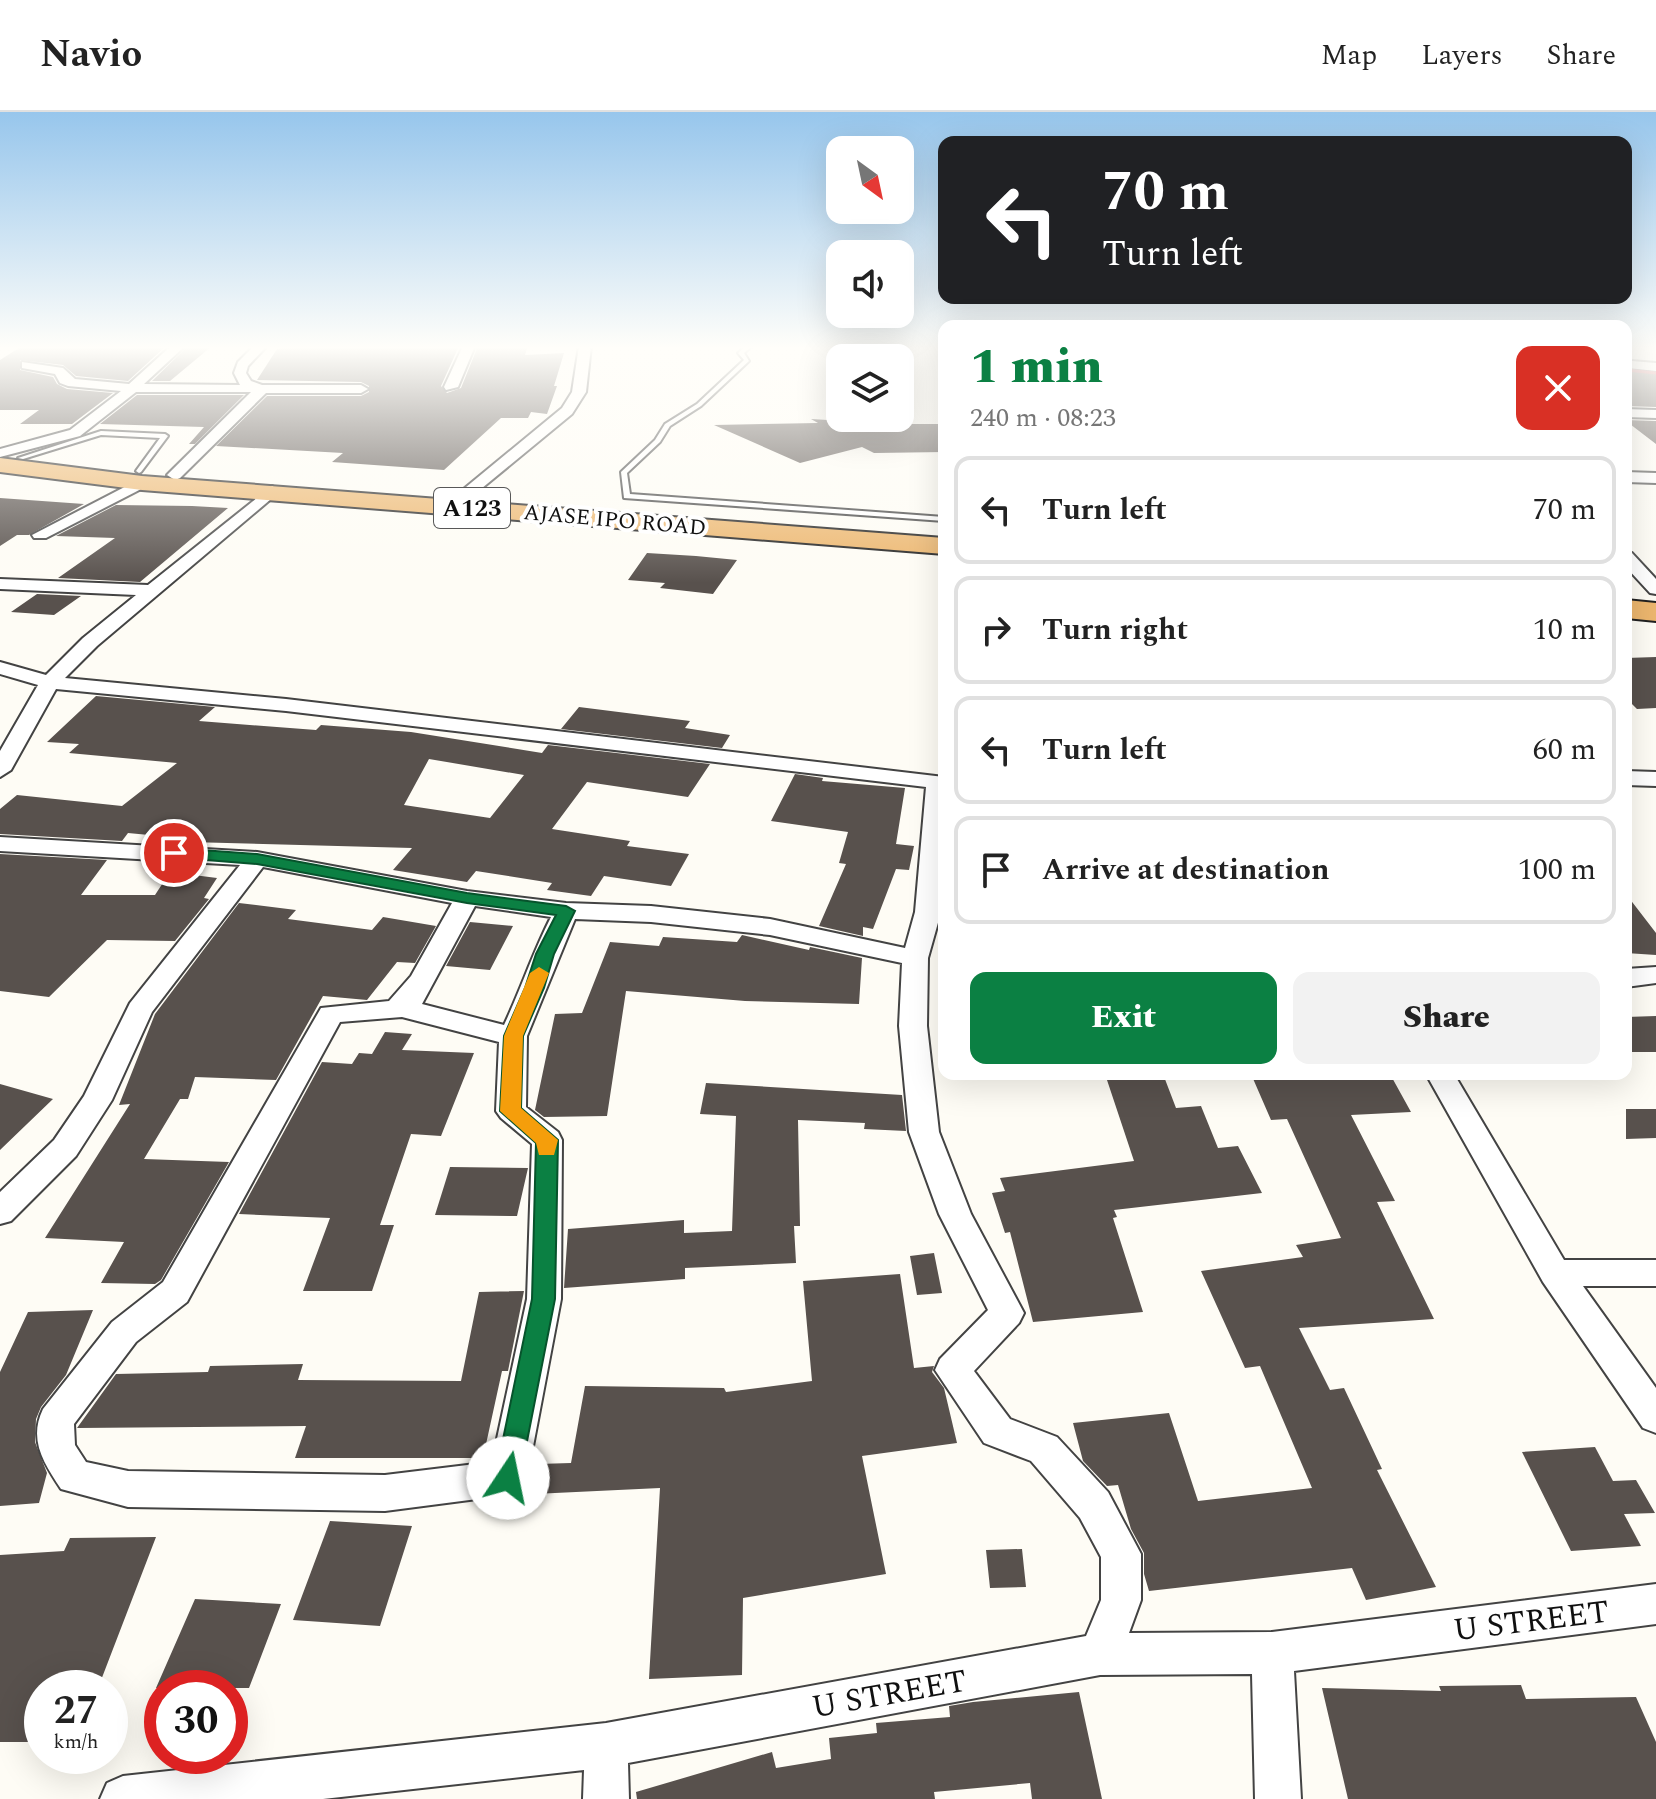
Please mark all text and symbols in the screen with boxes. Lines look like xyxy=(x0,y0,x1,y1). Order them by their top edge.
text: Navio xyxy=(40,26,142,84)
text: Map xyxy=(1321,34,1377,77)
text: Layers xyxy=(1421,34,1503,77)
text: Share xyxy=(1547,34,1616,77)
north arrow xyxy=(826,136,914,224)
map controls xyxy=(826,136,914,432)
text: 70 m xyxy=(1102,150,1229,235)
icon: left xyxy=(970,168,1074,272)
text: Turn left xyxy=(1102,227,1243,282)
button: sound xyxy=(826,240,914,328)
text: 1 min xyxy=(970,331,1103,404)
button: layers xyxy=(826,344,914,432)
button: close xyxy=(1516,346,1600,430)
text: 240 m · 08:23 xyxy=(970,398,1116,438)
text: Turn left xyxy=(1042,487,1167,533)
text: 70 m xyxy=(1533,487,1596,533)
road number: A123 xyxy=(434,488,510,528)
icon: left xyxy=(974,488,1018,532)
street label: AJASE IPO ROAD xyxy=(522,496,708,545)
text: Turn right xyxy=(1042,607,1188,653)
text: 10 m xyxy=(1533,607,1596,653)
icon: right xyxy=(974,608,1018,652)
text: Turn left xyxy=(1042,727,1167,773)
text: 60 m xyxy=(1533,727,1596,773)
icon: left xyxy=(974,728,1018,772)
pin xyxy=(140,819,208,887)
icon: arrive xyxy=(152,831,196,875)
text: Arrive at destination xyxy=(1042,847,1329,893)
text: 100 m xyxy=(1518,847,1596,893)
icon: arrive xyxy=(974,848,1018,892)
button: Exit xyxy=(970,972,1277,1064)
button: Share xyxy=(1293,972,1600,1064)
position arrow xyxy=(466,1436,550,1520)
street label: U STREET xyxy=(1450,1588,1612,1655)
street label: U STREET xyxy=(808,1657,971,1732)
speed limit sign: 30 xyxy=(144,1670,248,1774)
text: 27 xyxy=(54,1681,98,1742)
text: km/h xyxy=(54,1727,99,1757)

